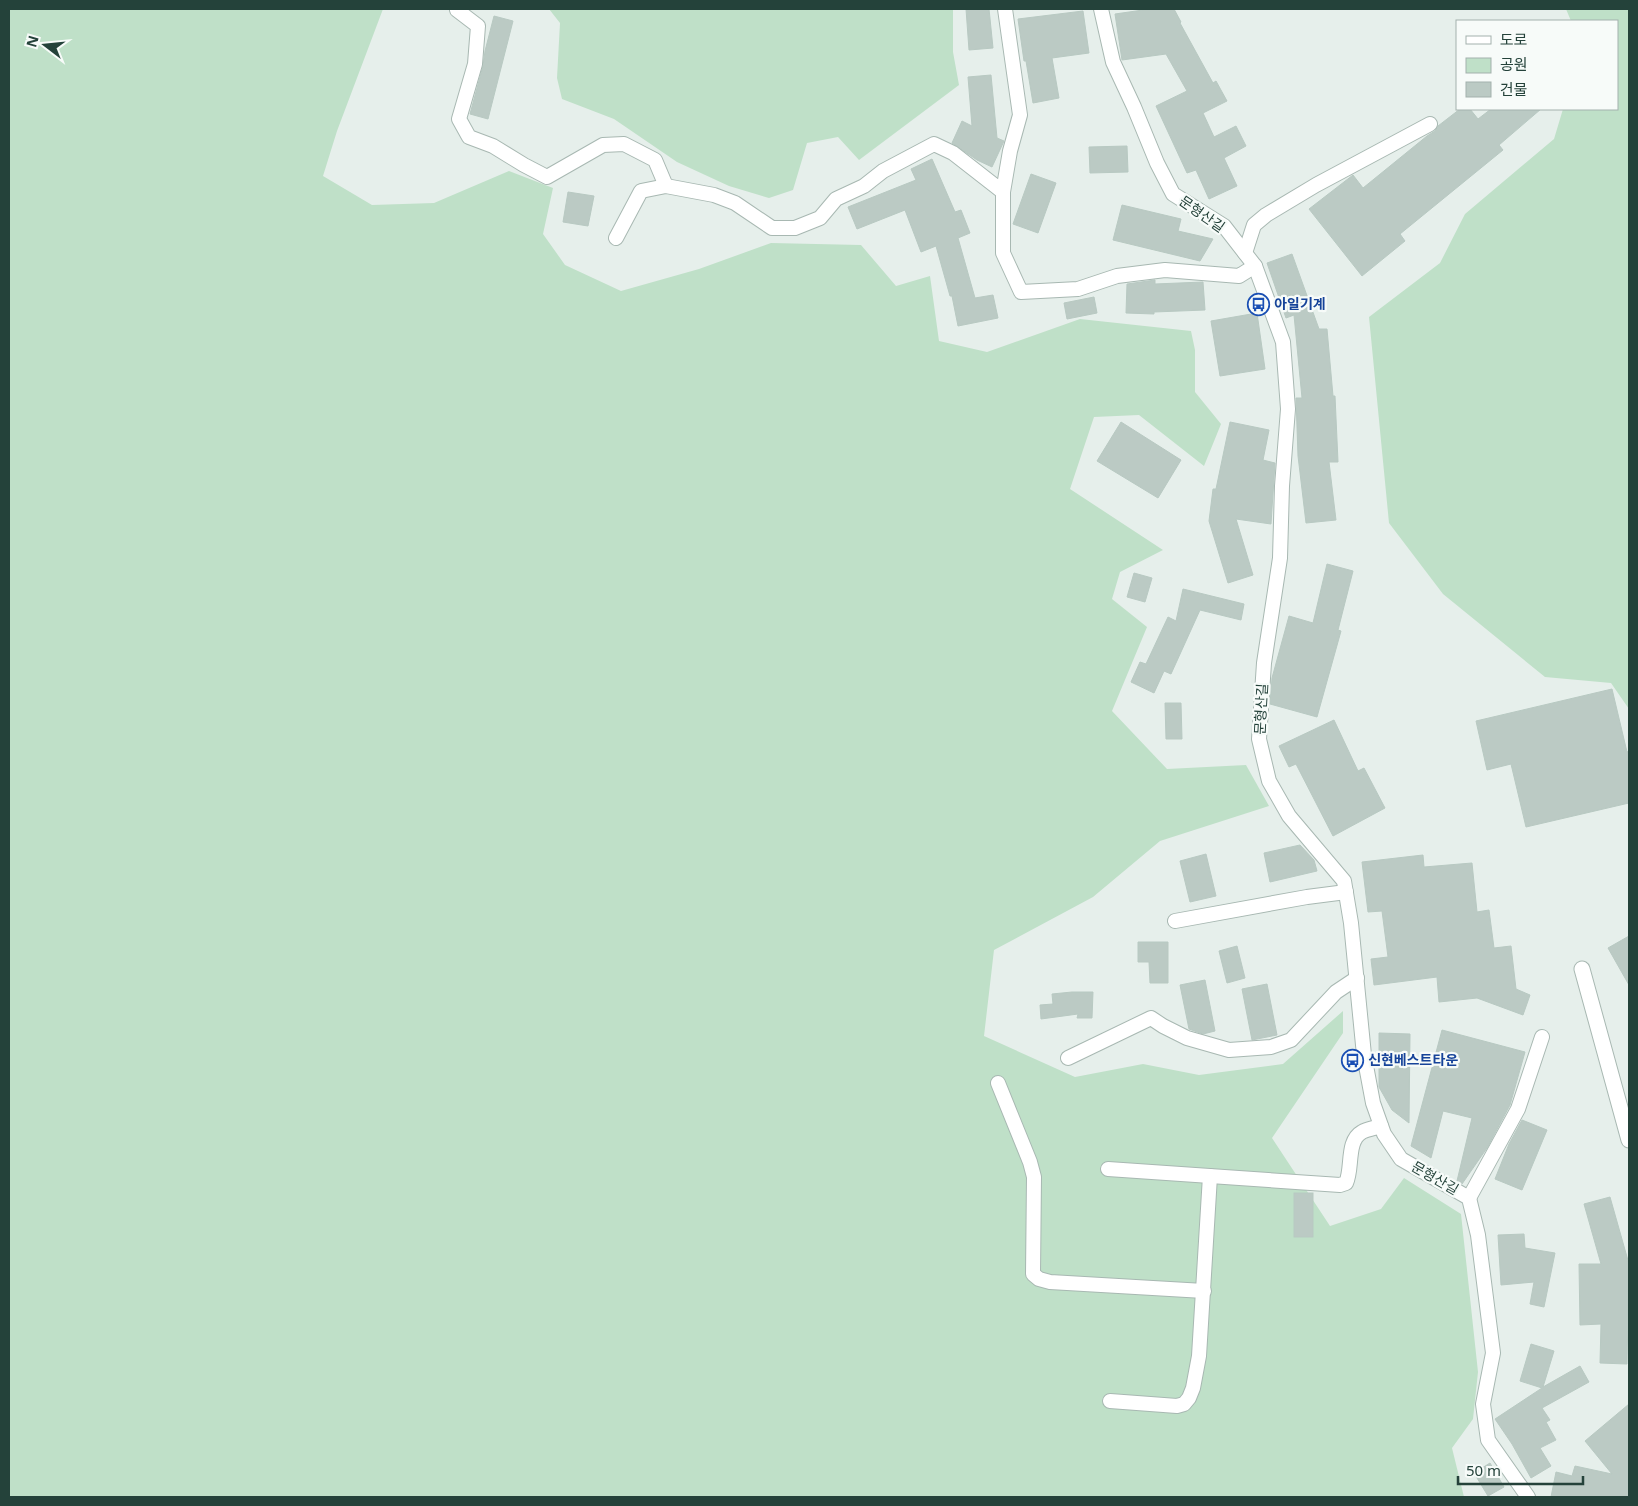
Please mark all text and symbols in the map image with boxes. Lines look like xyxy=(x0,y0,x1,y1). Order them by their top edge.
north arrow xyxy=(20,20,70,70)
legend xyxy=(1456,20,1618,110)
text: 도로 xyxy=(1500,29,1528,49)
text: N xyxy=(21,33,43,49)
text: 공원 xyxy=(1500,54,1528,74)
text: 건물 xyxy=(1500,79,1528,99)
street label: 문형산길 xyxy=(1176,191,1229,236)
bus stop icon: 아일기계 xyxy=(1246,292,1270,316)
place label: 아일기계 xyxy=(1274,294,1326,313)
street label: 문형산길 xyxy=(1250,683,1271,735)
bus stop icon: 신현베스트타운 xyxy=(1340,1048,1364,1072)
place label: 신현베스트타운 xyxy=(1368,1050,1458,1069)
street label: 문형산길 xyxy=(1408,1156,1462,1199)
scale bar xyxy=(1458,1454,1583,1486)
text: 50 m xyxy=(1466,1460,1501,1480)

